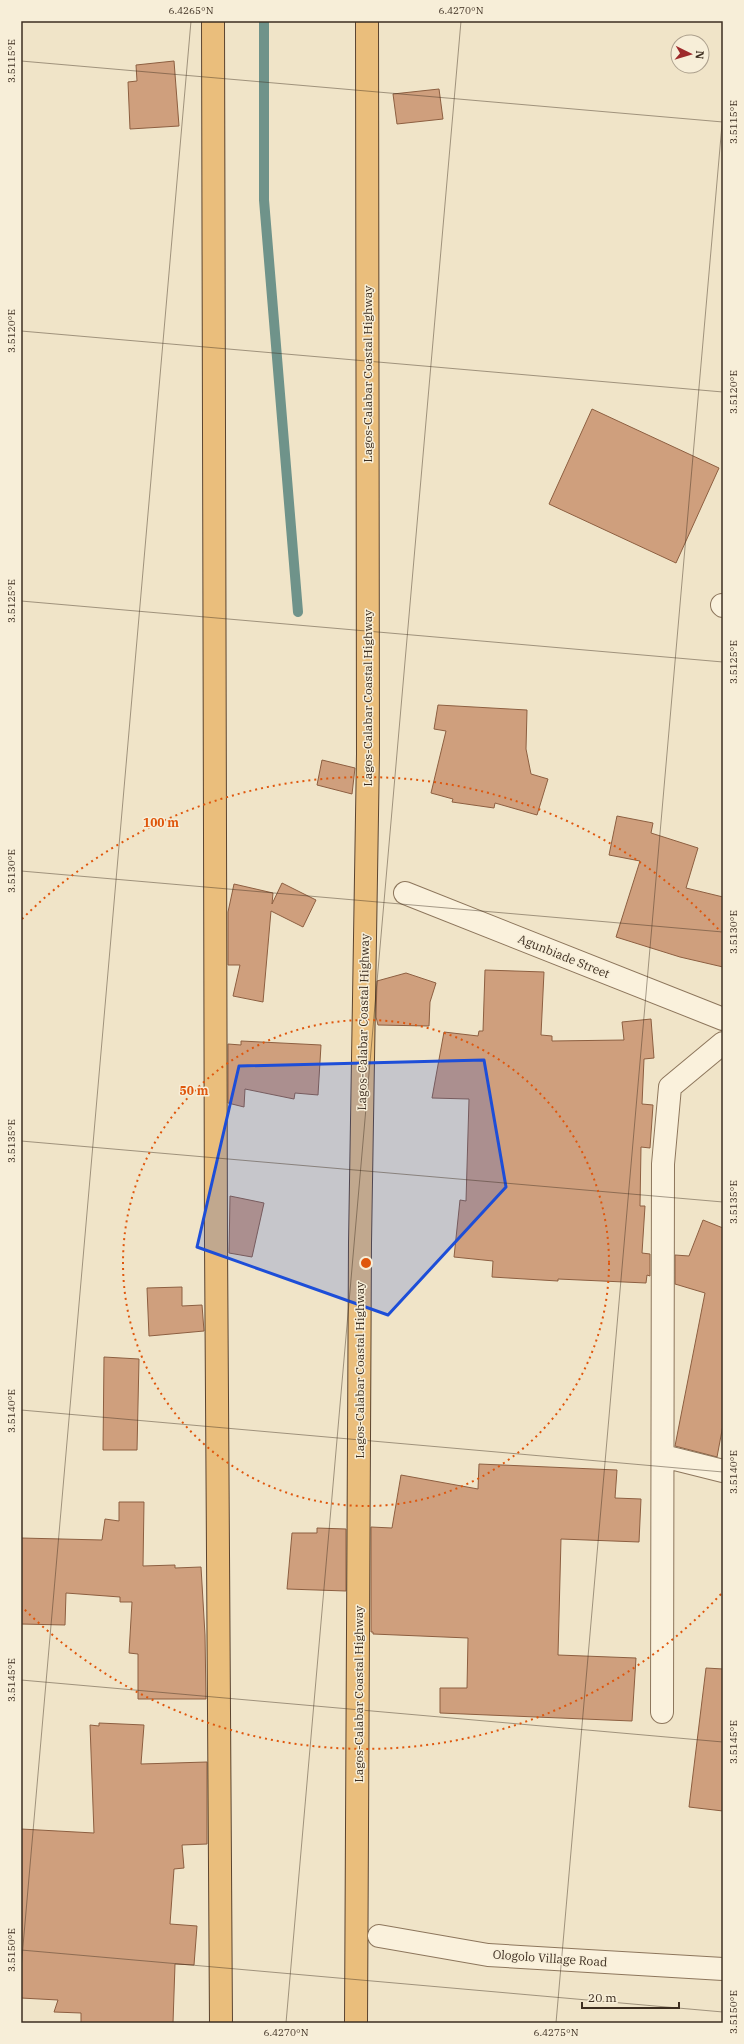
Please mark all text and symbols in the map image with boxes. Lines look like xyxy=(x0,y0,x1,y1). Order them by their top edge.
text: 6.4265°N xyxy=(168,4,214,17)
text: 6.4270°N xyxy=(438,4,484,17)
north arrow xyxy=(670,34,710,74)
text: 3.5115°E xyxy=(5,39,18,83)
text: N xyxy=(693,50,707,60)
text: 3.5115°E xyxy=(727,100,740,144)
street label: Lagos-Calabar Coastal Highway xyxy=(360,285,375,462)
text: 3.5120°E xyxy=(5,309,18,353)
text: 3.5120°E xyxy=(727,370,740,414)
text: 3.5125°E xyxy=(5,579,18,623)
street label: Lagos-Calabar Coastal Highway xyxy=(360,609,375,786)
text: 3.5125°E xyxy=(727,640,740,684)
text: 100 m xyxy=(143,815,179,830)
text: 3.5130°E xyxy=(5,849,18,893)
text: 3.5130°E xyxy=(727,910,740,954)
street label: Agunbiade Street xyxy=(516,931,612,981)
street label: Lagos-Calabar Coastal Highway xyxy=(354,933,372,1111)
text: 50 m xyxy=(180,1083,209,1098)
text: 3.5135°E xyxy=(5,1119,18,1163)
text: 3.5135°E xyxy=(727,1180,740,1224)
centre of rings xyxy=(359,1256,373,1270)
street label: Lagos-Calabar Coastal Highway xyxy=(352,1281,367,1458)
text: 3.5140°E xyxy=(5,1389,18,1433)
text: 3.5140°E xyxy=(727,1450,740,1494)
street label: Lagos-Calabar Coastal Highway xyxy=(351,1605,366,1782)
text: 3.5145°E xyxy=(5,1658,18,1702)
text: 3.5145°E xyxy=(727,1720,740,1764)
text: 3.5150°E xyxy=(5,1928,18,1972)
street label: Ologolo Village Road xyxy=(492,1947,608,1969)
scale bar xyxy=(582,1984,679,2010)
text: 20 m xyxy=(588,1990,617,2005)
text: 3.5150°E xyxy=(727,1990,740,2034)
text: 6.4270°N xyxy=(263,2026,309,2039)
text: 6.4275°N xyxy=(533,2026,579,2039)

